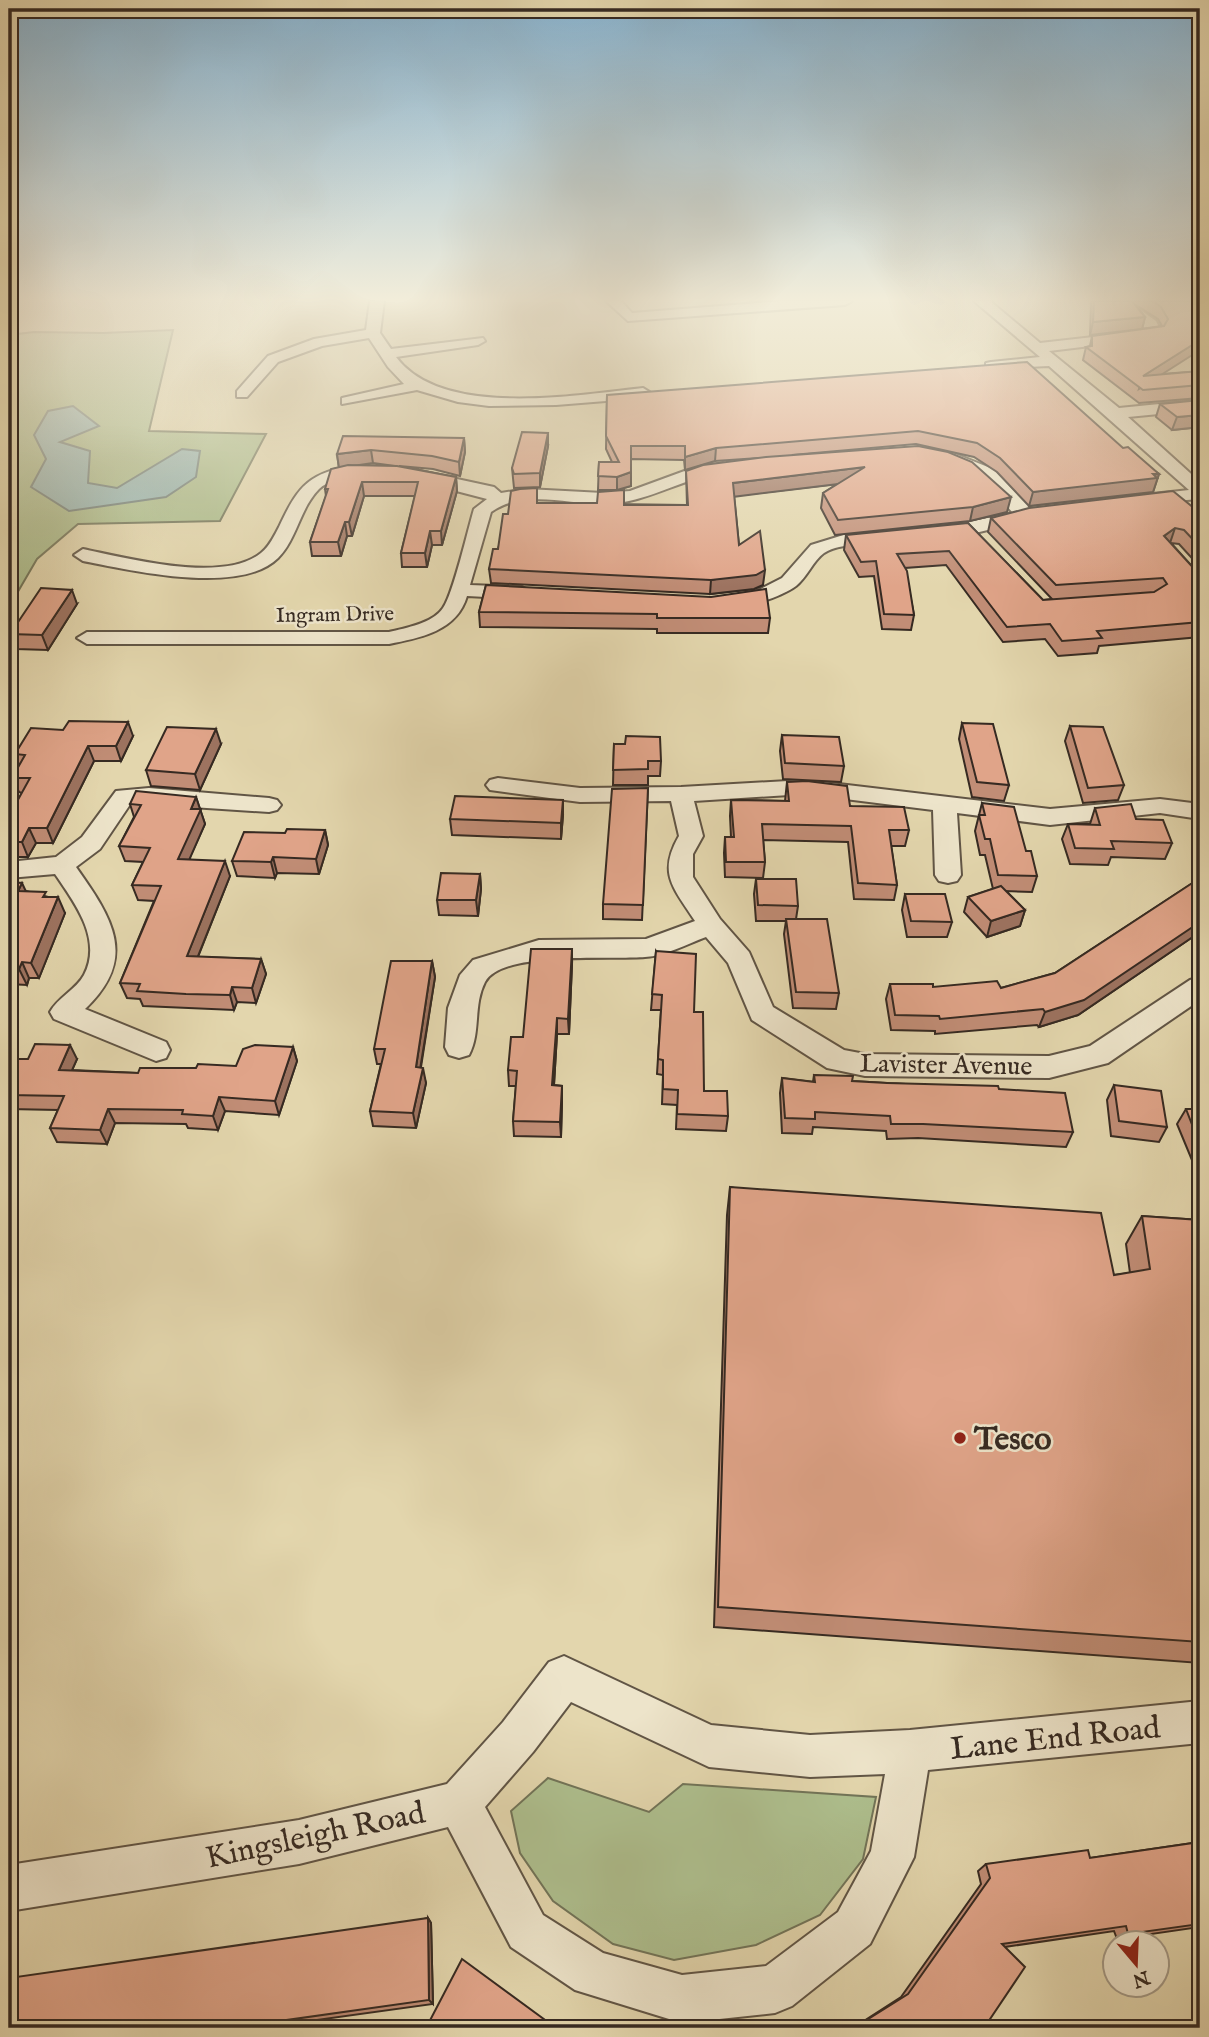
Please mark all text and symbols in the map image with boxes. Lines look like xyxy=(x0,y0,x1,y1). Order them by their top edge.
street label: Ingram Drive xyxy=(276,601,395,630)
street label: Lavister Avenue xyxy=(859,1047,1033,1084)
place label: Tesco xyxy=(973,1420,1051,1461)
marker: Tesco xyxy=(952,1430,968,1446)
street label: Lane End Road xyxy=(948,1708,1163,1771)
street label: Kingsleigh Road xyxy=(202,1793,430,1880)
north arrow xyxy=(1100,1928,1170,1998)
text: N xyxy=(1129,1964,1154,1992)

